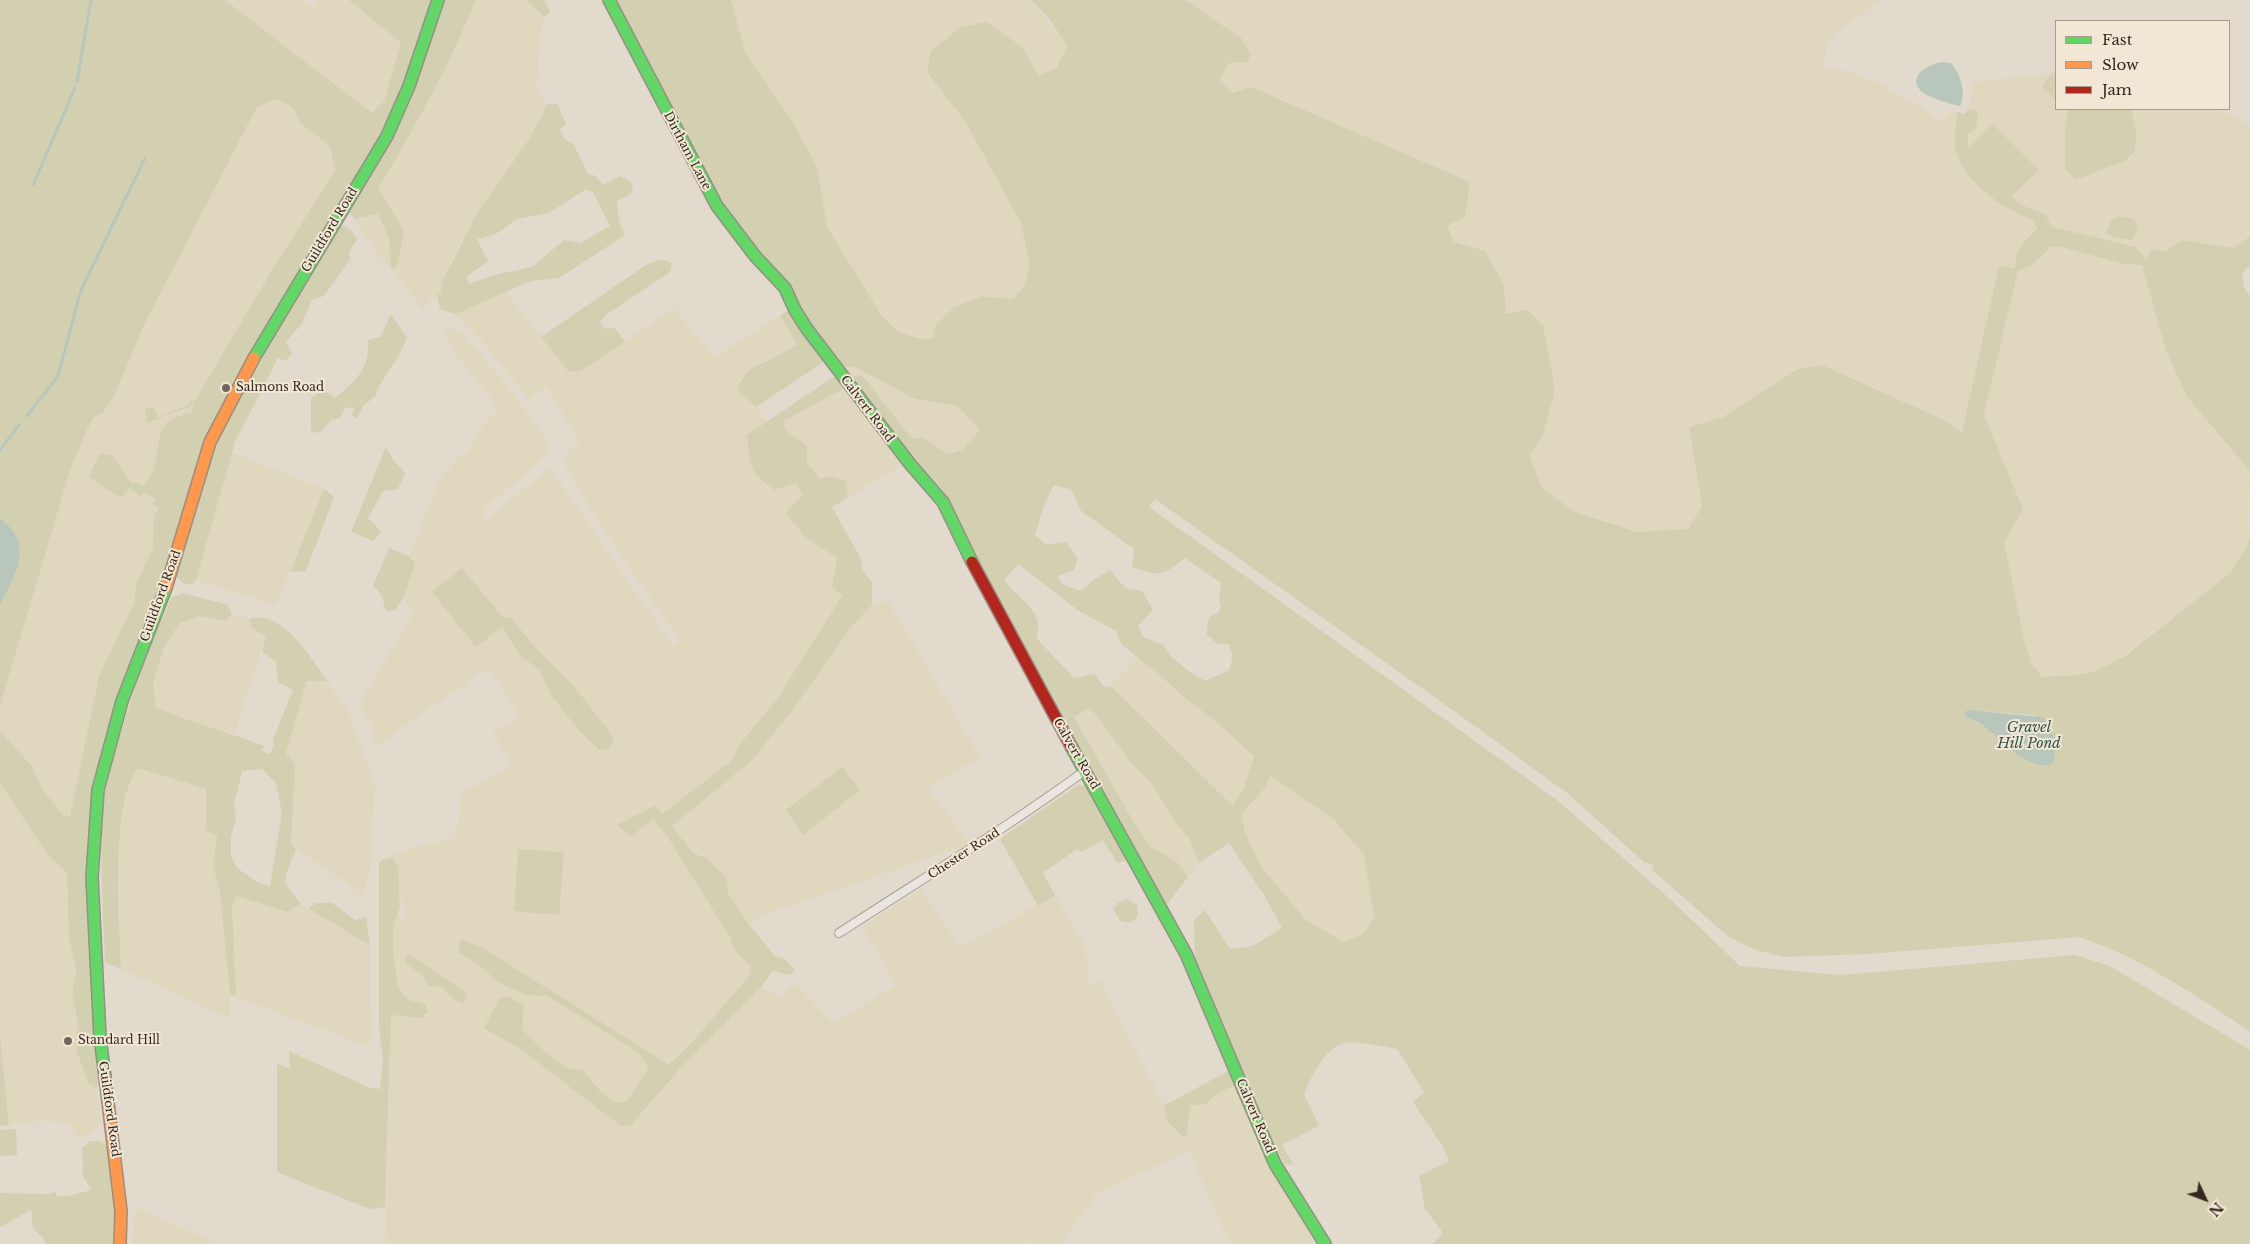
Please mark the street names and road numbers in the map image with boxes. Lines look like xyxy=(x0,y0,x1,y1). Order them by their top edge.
street label: Dirtham Lane xyxy=(660,109,714,193)
street label: Guildford Road xyxy=(299,185,361,275)
street label: Calvert Road xyxy=(837,373,897,445)
street label: Guildford Road xyxy=(138,548,184,644)
street label: Calvert Road xyxy=(1050,716,1102,792)
street label: Chester Road xyxy=(925,825,1003,883)
street label: Guildford Road xyxy=(95,1060,123,1158)
street label: Calvert Road xyxy=(1233,1077,1277,1155)

